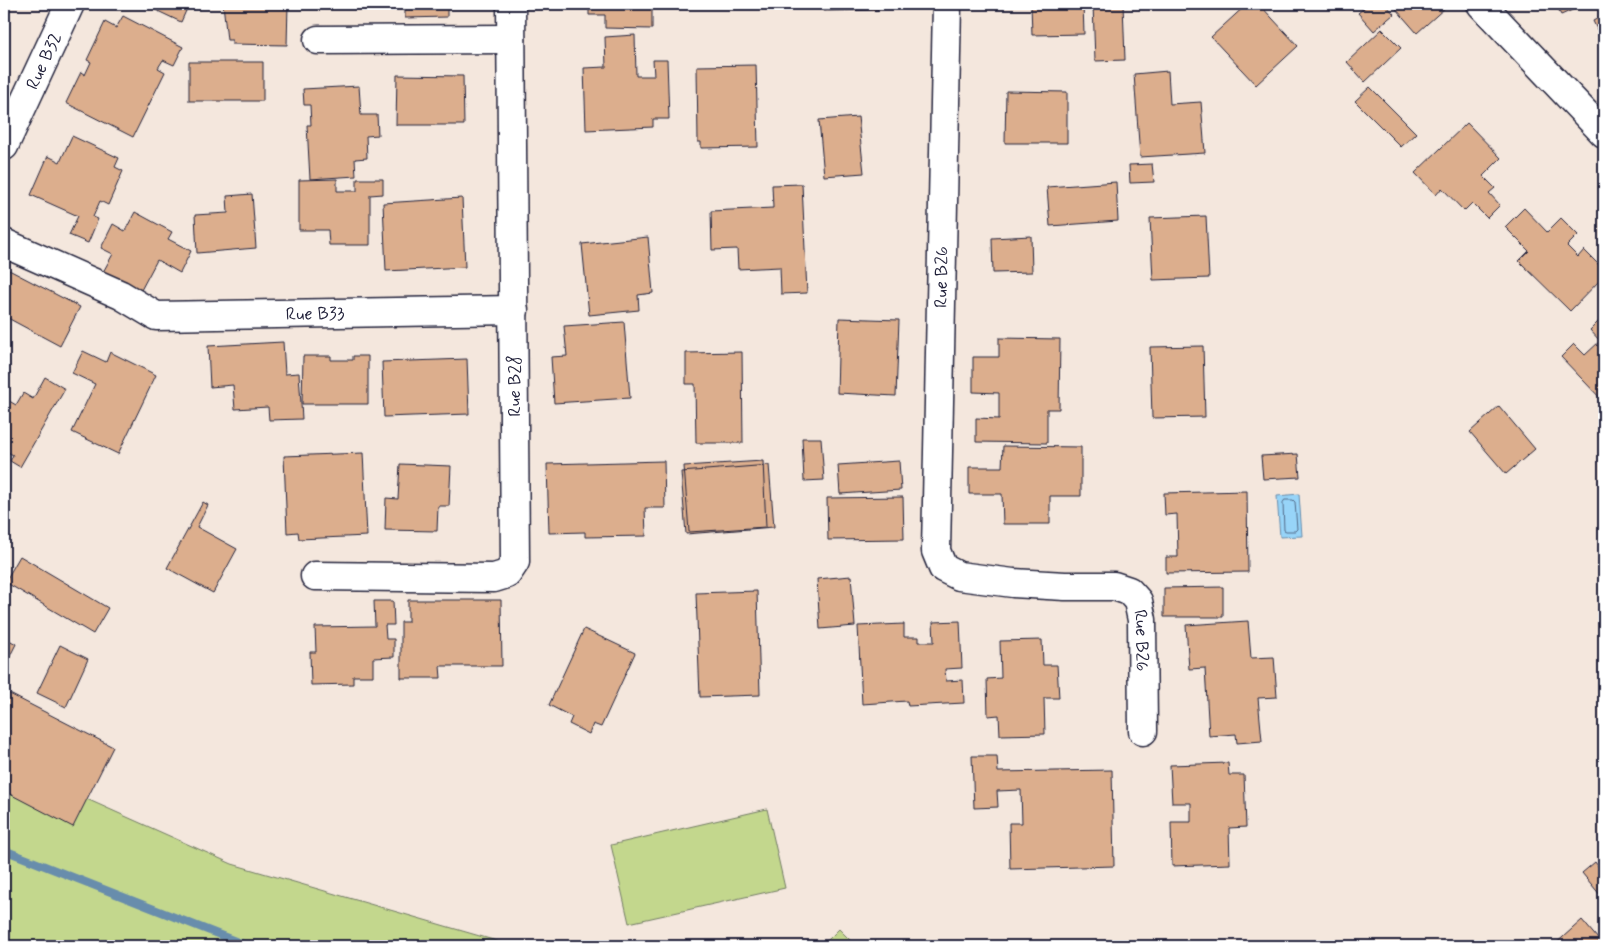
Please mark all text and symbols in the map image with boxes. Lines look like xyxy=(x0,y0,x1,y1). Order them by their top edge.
street label: Rue B32 xyxy=(21,29,68,94)
street label: Rue B26 xyxy=(929,246,955,308)
street label: Rue B33 xyxy=(286,302,345,327)
street label: Rue B28 xyxy=(503,355,527,417)
street label: Rue B26 xyxy=(1127,607,1153,671)

